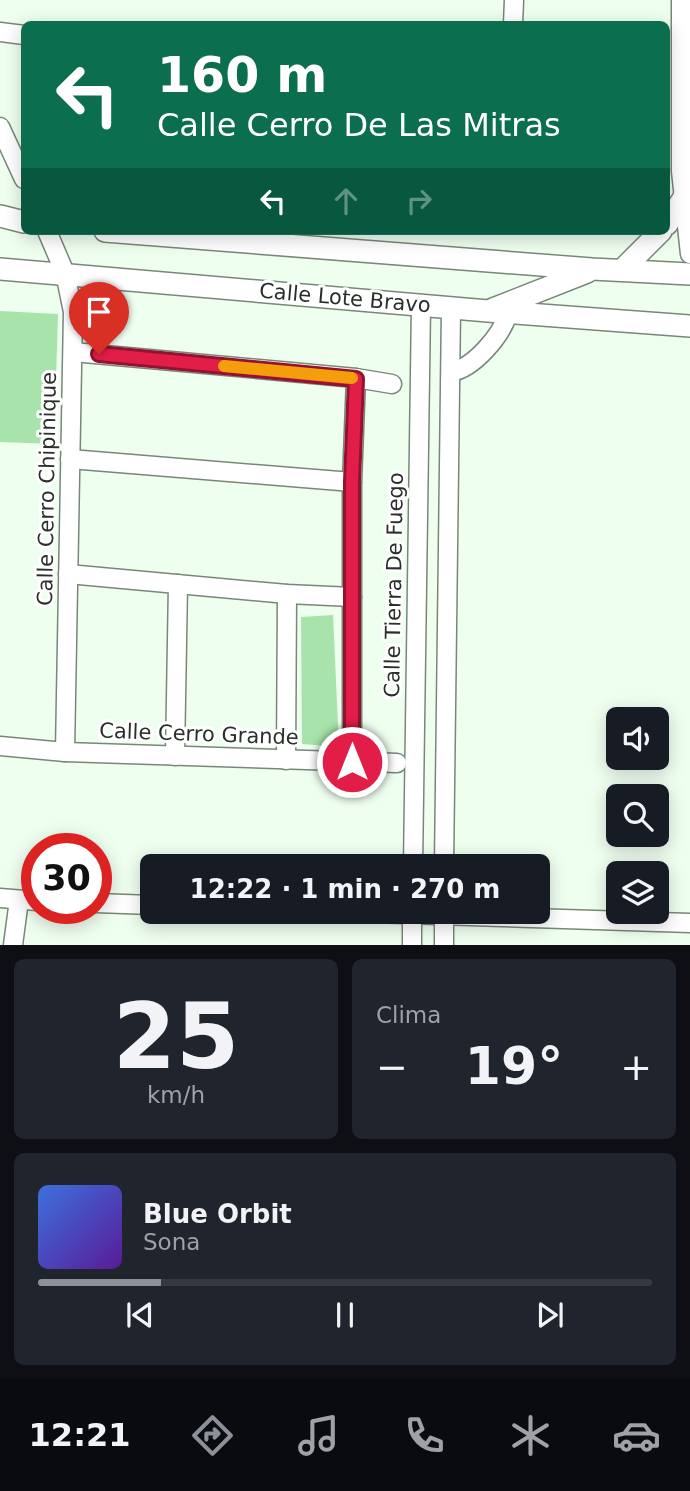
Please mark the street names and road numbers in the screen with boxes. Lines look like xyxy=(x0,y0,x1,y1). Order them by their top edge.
street label: Calle Lote Bravo xyxy=(258,279,432,317)
street label: Calle Cerro Chipinique xyxy=(33,372,61,606)
street label: Calle Tierra De Fuego xyxy=(380,472,408,698)
street label: Calle Cerro Grande xyxy=(99,719,299,749)

